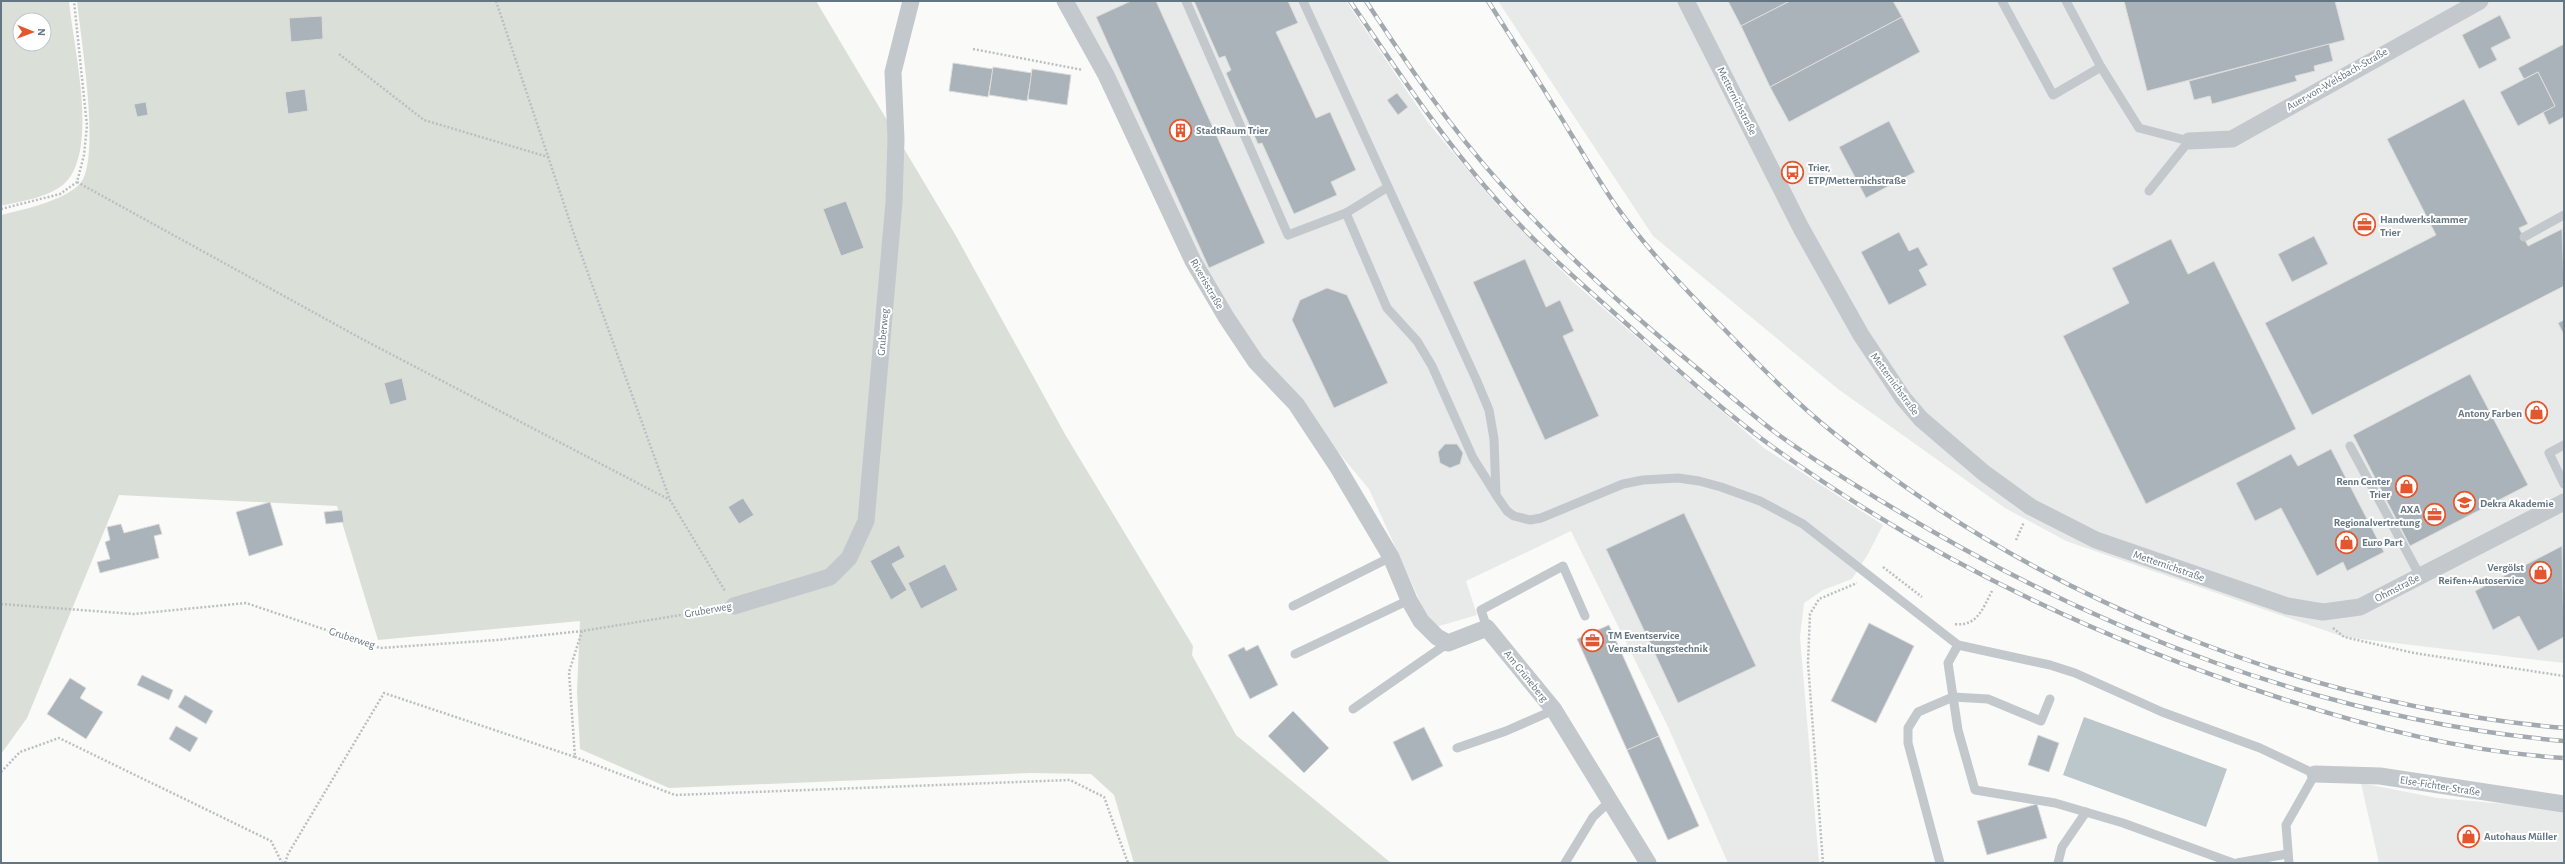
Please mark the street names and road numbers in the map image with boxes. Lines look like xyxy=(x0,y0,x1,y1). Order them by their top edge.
street label: Auer-von-Welsbach-Straße xyxy=(2285,46,2389,112)
street label: Metternichstraße xyxy=(1715,65,1759,137)
street label: Riverisstraße xyxy=(1188,257,1226,311)
street label: Gruberweg xyxy=(875,307,891,356)
street label: Metternichstraße xyxy=(1869,351,1921,417)
street label: Metternichstraße xyxy=(2132,549,2206,583)
street label: Ohmstraße xyxy=(2373,572,2421,604)
street label: Gruberweg xyxy=(684,600,733,620)
street label: Gruberweg xyxy=(328,625,377,651)
street label: Am Grüneberg xyxy=(1502,648,1550,704)
street label: Else-Fichter-Straße xyxy=(2399,774,2481,798)

